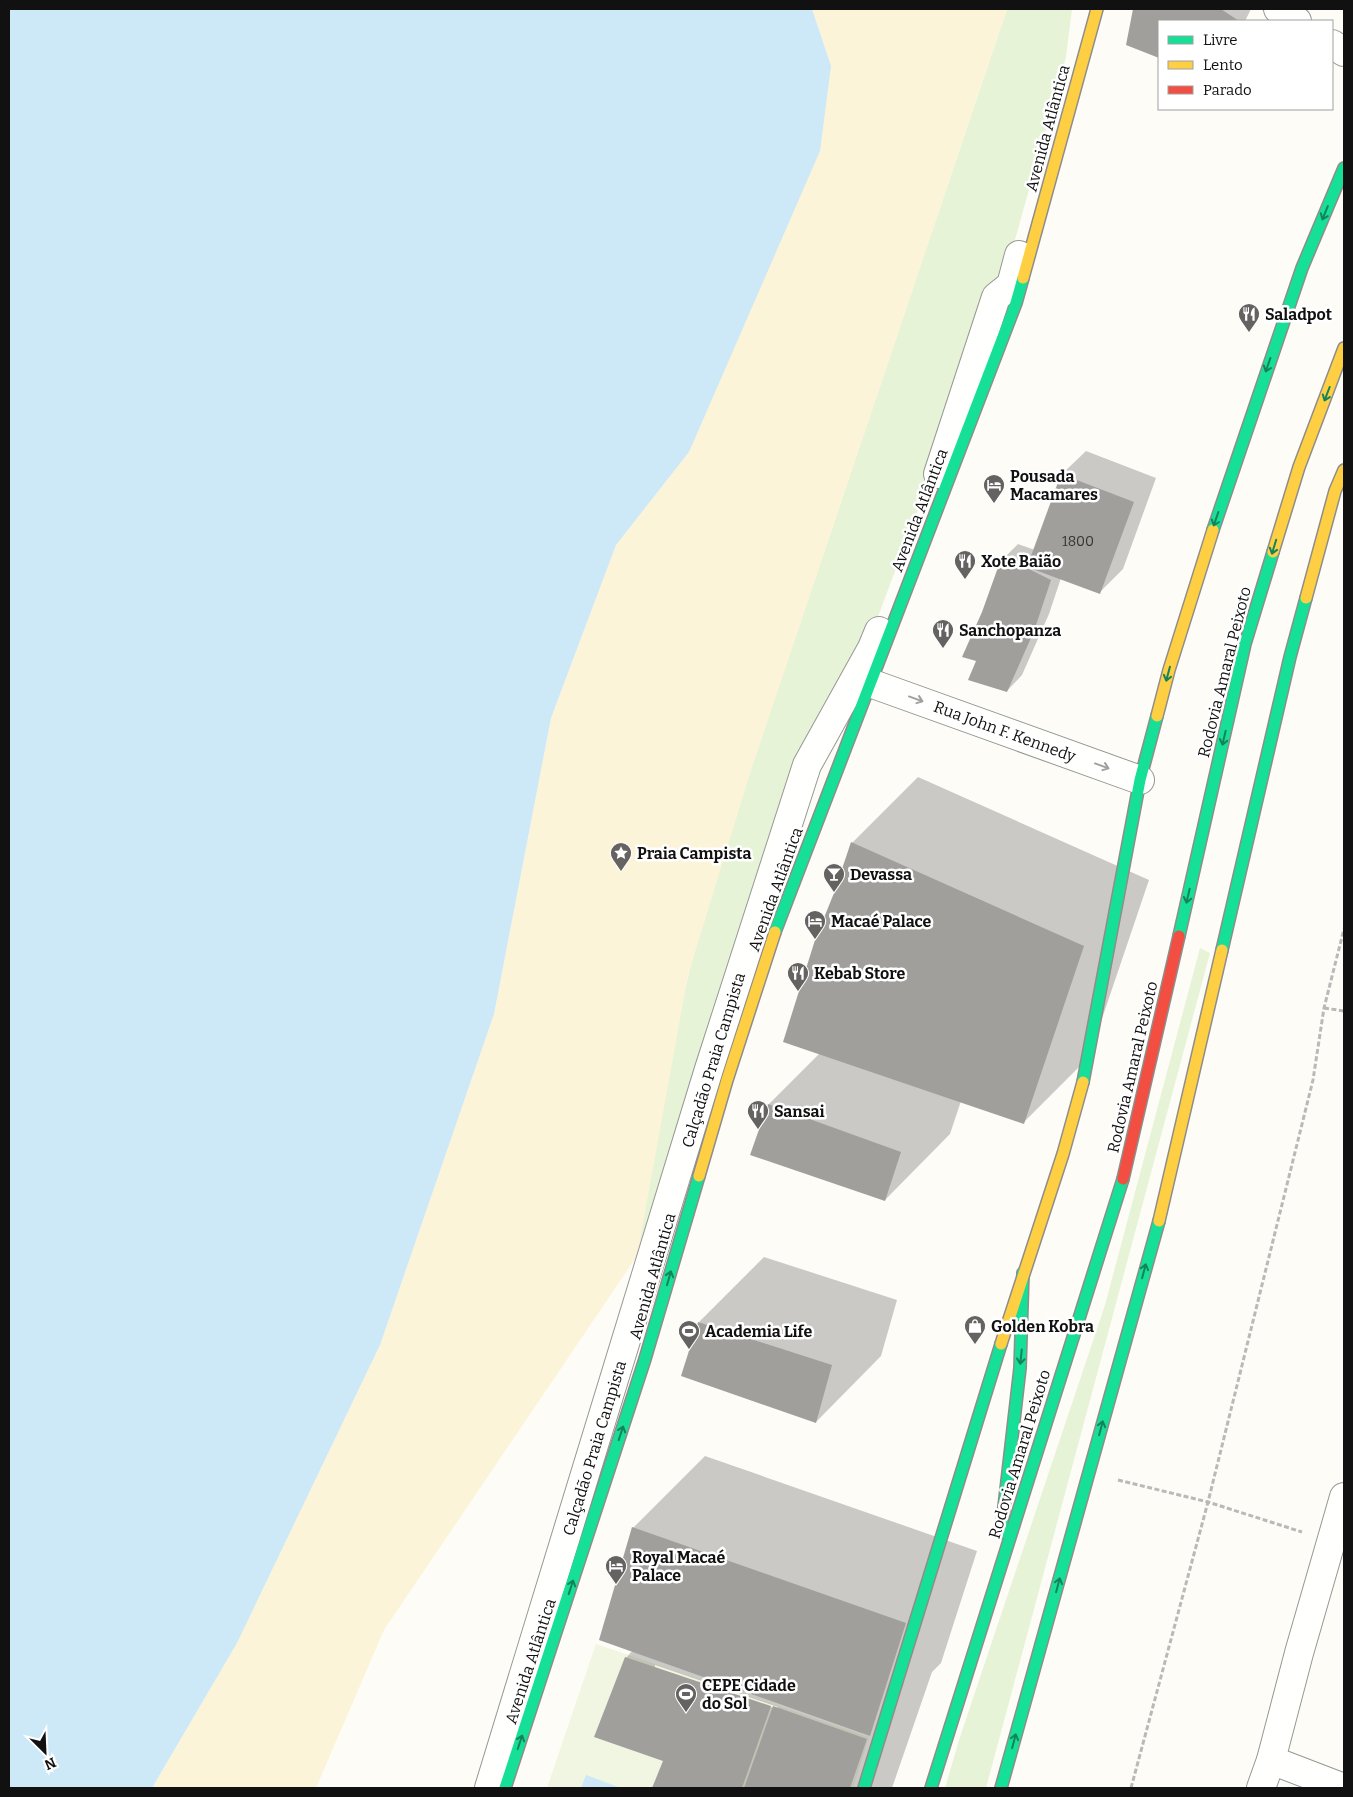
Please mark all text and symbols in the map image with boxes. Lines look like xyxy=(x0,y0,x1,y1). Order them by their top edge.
legend xyxy=(1158,20,1333,110)
text: Livre xyxy=(1203,31,1238,49)
text: Lento xyxy=(1203,56,1243,74)
street label: Avenida Atlântica xyxy=(1021,62,1074,194)
text: Parado xyxy=(1203,81,1252,99)
one-way arrow xyxy=(1319,205,1329,220)
restaurant icon: Saladpot xyxy=(1237,302,1261,333)
place label: Saladpot xyxy=(1265,305,1333,324)
one-way arrow xyxy=(1263,357,1272,372)
one-way arrow xyxy=(1322,385,1331,401)
street label: Avenida Atlântica xyxy=(887,446,952,575)
place label: Pousada Macamares xyxy=(1010,467,1098,504)
hotel icon: Pousada Macamares xyxy=(982,473,1006,504)
one-way arrow xyxy=(1211,511,1220,526)
house number: 1800 xyxy=(1062,533,1094,550)
one-way arrow xyxy=(1269,539,1279,555)
restaurant icon: Xote Baião xyxy=(953,549,977,580)
place label: Xote Baião xyxy=(981,552,1061,571)
street label: Rodovia Amaral Peixoto xyxy=(1194,585,1255,760)
restaurant icon: Sanchopanza xyxy=(931,618,955,649)
place label: Sanchopanza xyxy=(959,621,1061,640)
one-way arrow xyxy=(1163,666,1172,682)
one-way arrow xyxy=(908,695,924,704)
street label: Rua John F. Kennedy xyxy=(931,697,1079,766)
one-way arrow xyxy=(1219,730,1228,746)
one-way arrow xyxy=(1094,762,1109,771)
street label: Avenida Atlântica xyxy=(744,824,807,954)
place icon: Praia Campista xyxy=(609,841,633,872)
place label: Praia Campista xyxy=(637,844,751,863)
bar icon: Devassa xyxy=(822,862,846,893)
place label: Devassa xyxy=(850,865,912,884)
one-way arrow xyxy=(1183,888,1192,904)
hotel icon: Macaé Palace xyxy=(803,909,827,940)
place label: Macaé Palace xyxy=(831,912,932,931)
restaurant icon: Kebab Store xyxy=(786,961,810,992)
place label: Kebab Store xyxy=(814,964,906,983)
street label: Calçadão Praia Campista xyxy=(678,970,749,1150)
street label: Rodovia Amaral Peixoto xyxy=(1103,979,1161,1155)
restaurant icon: Sansai xyxy=(746,1099,770,1130)
place label: Sansai xyxy=(774,1102,825,1121)
street label: Avenida Atlântica xyxy=(625,1211,680,1342)
one-way arrow xyxy=(1140,1264,1150,1280)
one-way arrow xyxy=(664,1270,674,1286)
shop icon: Golden Kobra xyxy=(963,1314,987,1345)
place label: Golden Kobra xyxy=(991,1317,1094,1336)
sports icon: Academia Life xyxy=(677,1319,701,1350)
place label: Academia Life xyxy=(705,1322,812,1341)
one-way arrow xyxy=(1017,1348,1026,1364)
street label: Calçadão Praia Campista xyxy=(559,1358,630,1538)
street label: Rodovia Amaral Peixoto xyxy=(985,1367,1054,1541)
one-way arrow xyxy=(1097,1420,1106,1436)
one-way arrow xyxy=(617,1426,626,1441)
place label: Royal Macaé Palace xyxy=(632,1548,725,1585)
hotel icon: Royal Macaé Palace xyxy=(604,1554,628,1585)
one-way arrow xyxy=(1053,1577,1063,1593)
one-way arrow xyxy=(567,1580,576,1596)
street label: Avenida Atlântica xyxy=(501,1596,560,1726)
place label: CEPE Cidade do Sol xyxy=(702,1676,796,1713)
sports icon: CEPE Cidade do Sol xyxy=(674,1682,698,1713)
north arrow xyxy=(20,1727,70,1777)
one-way arrow xyxy=(516,1734,526,1750)
one-way arrow xyxy=(1010,1734,1020,1750)
text: N xyxy=(42,1753,58,1773)

